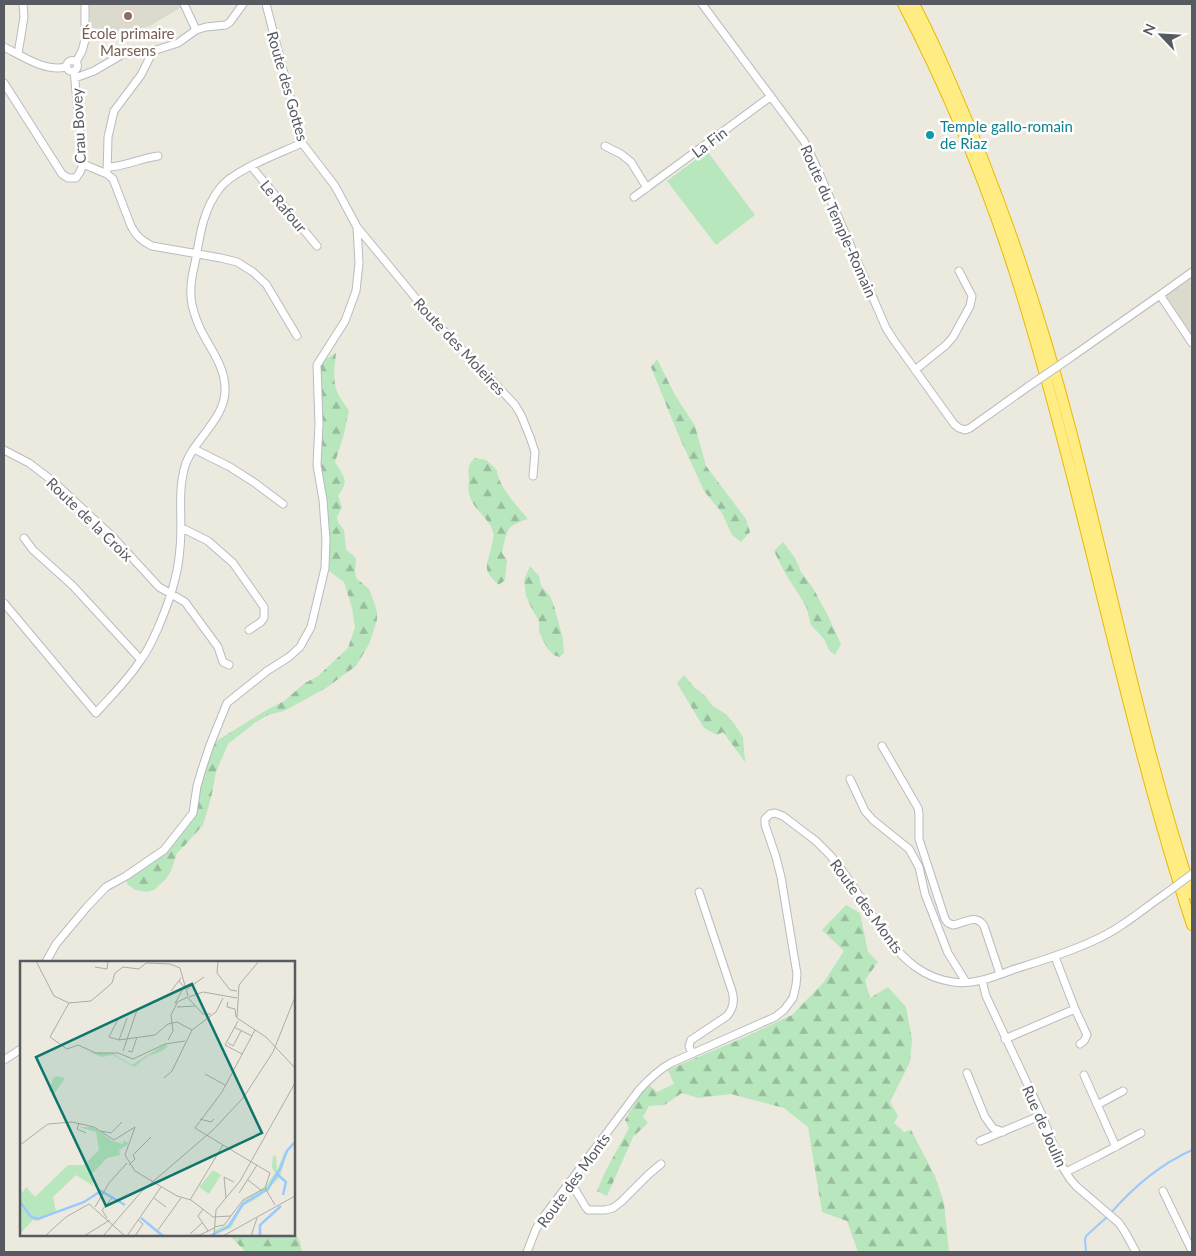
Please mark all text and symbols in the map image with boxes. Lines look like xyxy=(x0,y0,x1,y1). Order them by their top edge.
marker: École primaire Marsens xyxy=(122,10,134,22)
north arrow xyxy=(1136,10,1186,60)
text: N xyxy=(1139,21,1159,38)
place label: École primaire Marsens xyxy=(81,24,175,59)
street label: Route des Gottes xyxy=(264,29,312,143)
street label: Crau Bovey xyxy=(67,87,89,164)
place label: Temple gallo-romain de Riaz xyxy=(940,117,1073,152)
street label: La Fin xyxy=(688,123,730,161)
marker: Temple gallo-romain de Riaz xyxy=(924,129,936,141)
street label: Route du Temple-Romain xyxy=(797,142,881,300)
street label: Le Rafour xyxy=(257,176,311,236)
street label: Route des Moleires xyxy=(410,294,510,398)
street label: Route de la Croix xyxy=(43,473,137,565)
street label: Route des Monts xyxy=(827,855,907,957)
inset map xyxy=(20,961,295,1236)
street label: Rue de Joulin xyxy=(1019,1082,1071,1170)
street label: Route des Monts xyxy=(533,1129,613,1231)

